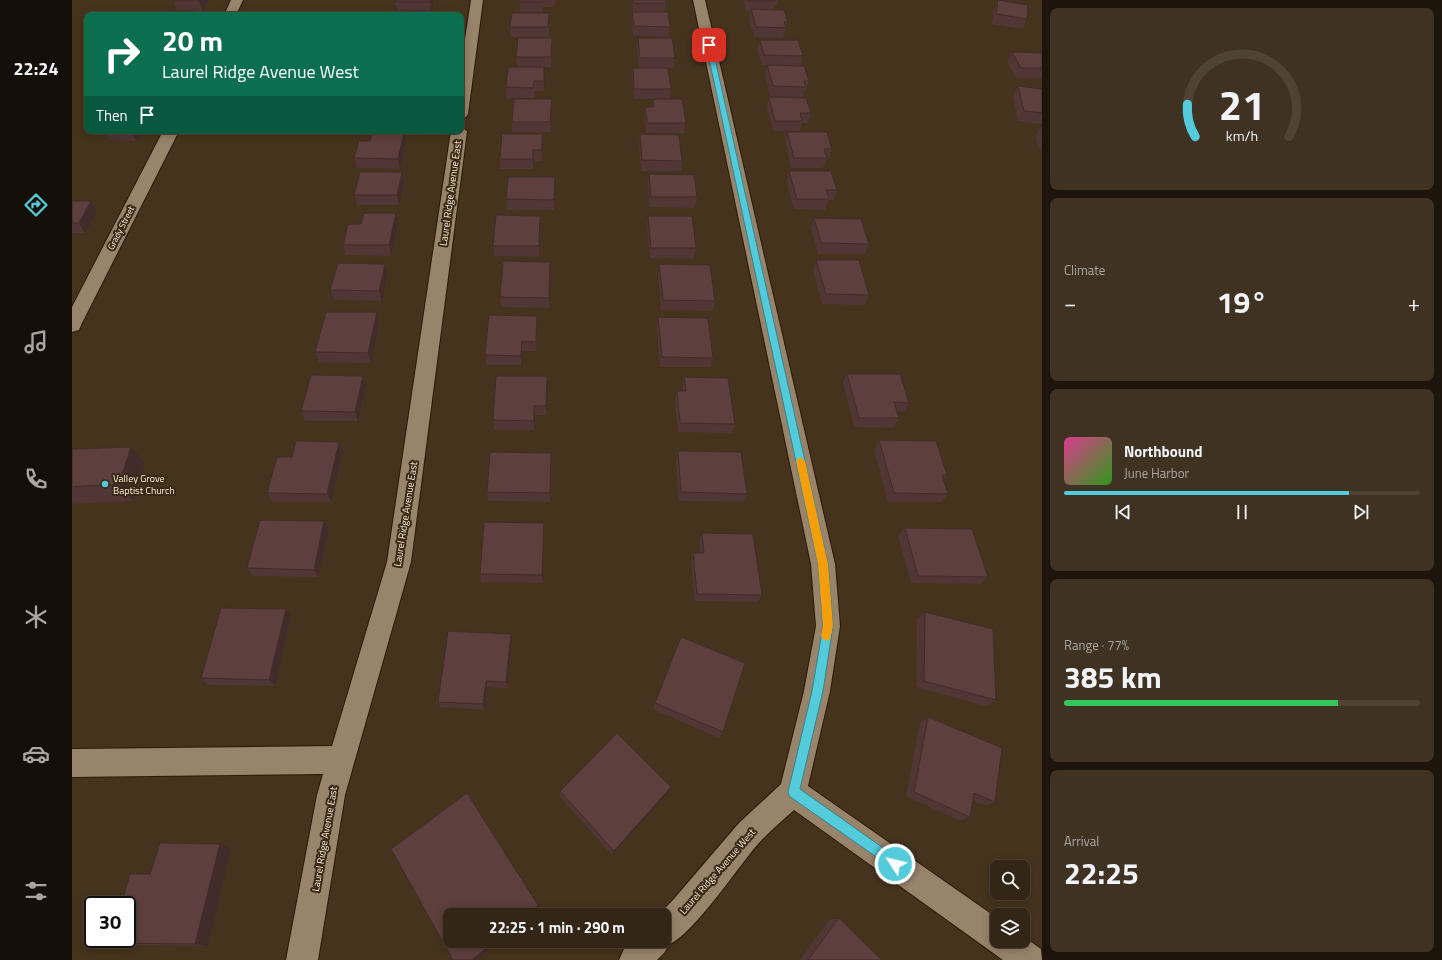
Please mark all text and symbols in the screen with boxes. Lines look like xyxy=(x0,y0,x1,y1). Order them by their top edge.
text: 20 m xyxy=(162,19,223,62)
icon: right xyxy=(96,28,148,80)
pin xyxy=(692,28,726,62)
icon: arrive xyxy=(698,34,720,56)
text: 22:24 xyxy=(14,55,58,82)
text: Laurel Ridge Avenue West xyxy=(162,58,359,85)
text: 21 xyxy=(1219,73,1265,136)
text: Then xyxy=(96,104,128,127)
icon: arrive xyxy=(136,104,158,126)
text: km/h xyxy=(1226,125,1258,147)
street label: Laurel Ridge Avenue East xyxy=(436,139,465,247)
icon: directions xyxy=(22,191,50,219)
street label: Grady Street xyxy=(104,203,137,252)
text: Climate xyxy=(1064,260,1105,280)
text: 19° xyxy=(1217,279,1267,325)
text: − xyxy=(1064,286,1076,320)
text: + xyxy=(1408,286,1420,320)
icon: music xyxy=(22,328,50,356)
text: Northbound xyxy=(1124,440,1203,463)
street label: Laurel Ridge Avenue East xyxy=(390,460,421,568)
text: June Harbor xyxy=(1124,463,1189,483)
icon: phone xyxy=(22,465,50,493)
place label: Valley Grove Baptist Church xyxy=(113,471,175,498)
marker: Valley Grove Baptist Church xyxy=(100,479,110,489)
icon: previous xyxy=(1112,501,1134,523)
icon: pause xyxy=(1231,501,1253,523)
icon: next xyxy=(1350,501,1372,523)
icon: climate xyxy=(22,603,50,631)
text: Range · 77% xyxy=(1064,635,1129,655)
text: 385 km xyxy=(1064,654,1162,700)
icon: car xyxy=(22,740,50,768)
street label: Laurel Ridge Avenue East xyxy=(308,785,341,893)
street label: Laurel Ridge Avenue West xyxy=(676,825,759,918)
text: Arrival xyxy=(1064,831,1099,851)
position arrow xyxy=(874,843,916,885)
text: 22:25 xyxy=(1064,850,1139,896)
map controls xyxy=(990,860,1030,948)
button: search xyxy=(990,860,1030,900)
icon: filters xyxy=(22,877,50,905)
speed limit sign: 30 xyxy=(84,896,136,948)
button: layers xyxy=(990,908,1030,948)
text: 22:25 · 1 min · 290 m xyxy=(489,916,625,939)

